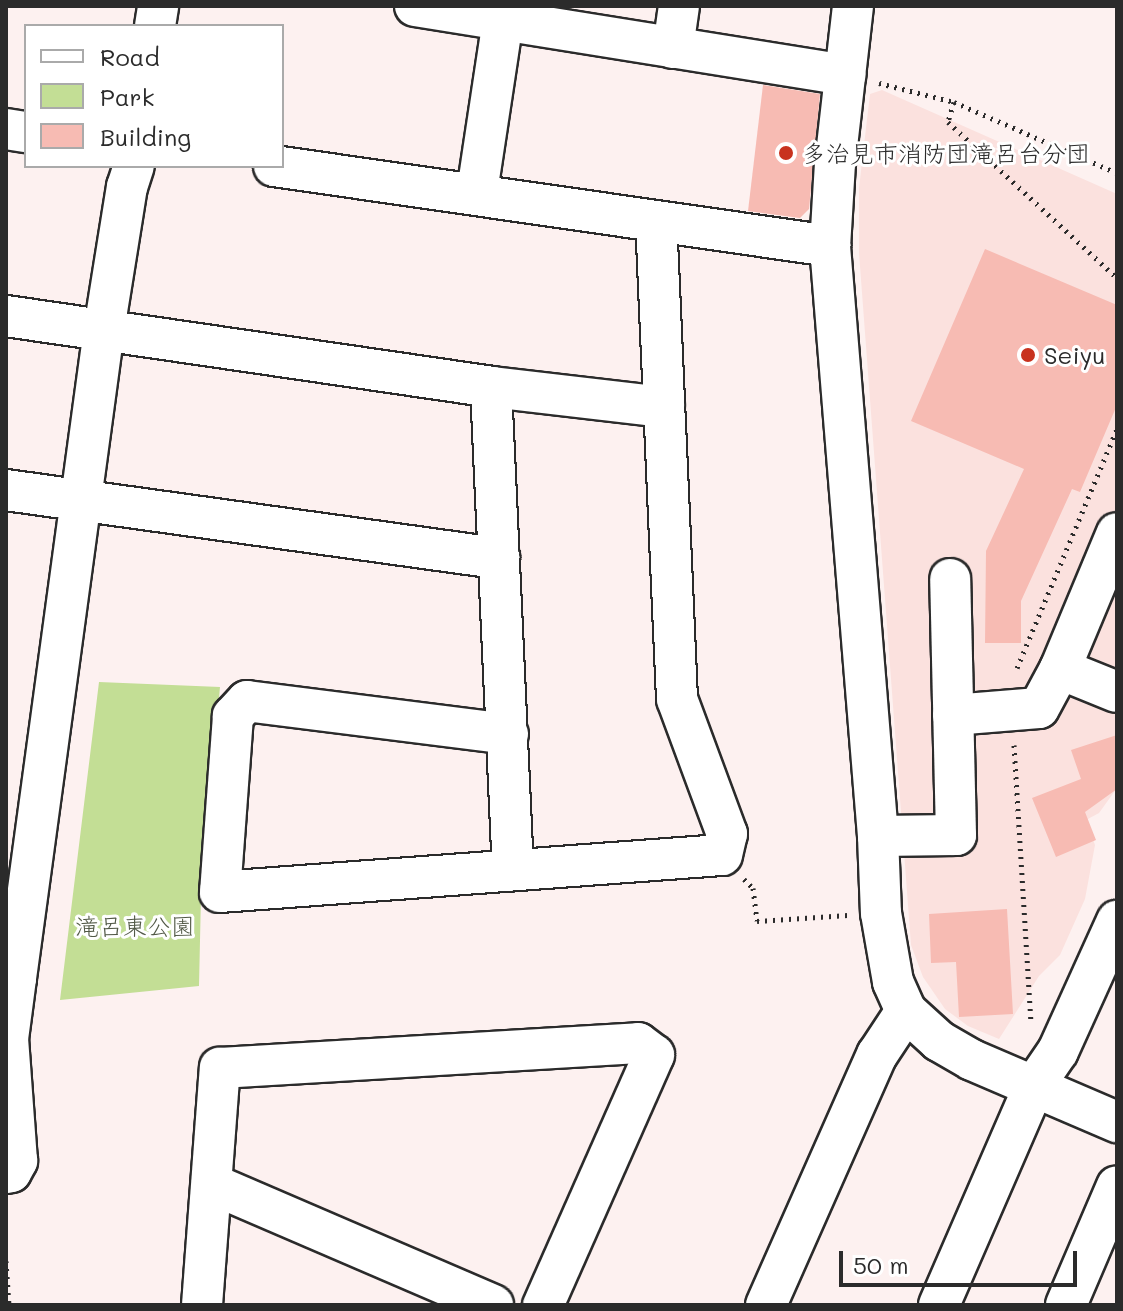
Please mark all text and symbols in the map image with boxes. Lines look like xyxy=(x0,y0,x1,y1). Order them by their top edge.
legend xyxy=(24,24,284,168)
text: Road xyxy=(100,41,160,72)
text: Park xyxy=(100,81,154,112)
text: Building xyxy=(100,121,191,152)
place label: 多治見市消防団滝呂台分団 xyxy=(802,139,1090,167)
marker: 多治見市消防団滝呂台分団 xyxy=(777,144,795,162)
place label: Seiyu xyxy=(1044,341,1105,369)
marker: Seiyu xyxy=(1019,346,1037,364)
park label: 滝呂東公園 xyxy=(75,912,195,940)
scale bar xyxy=(843,1235,1081,1285)
text: 50 m xyxy=(853,1249,909,1280)

